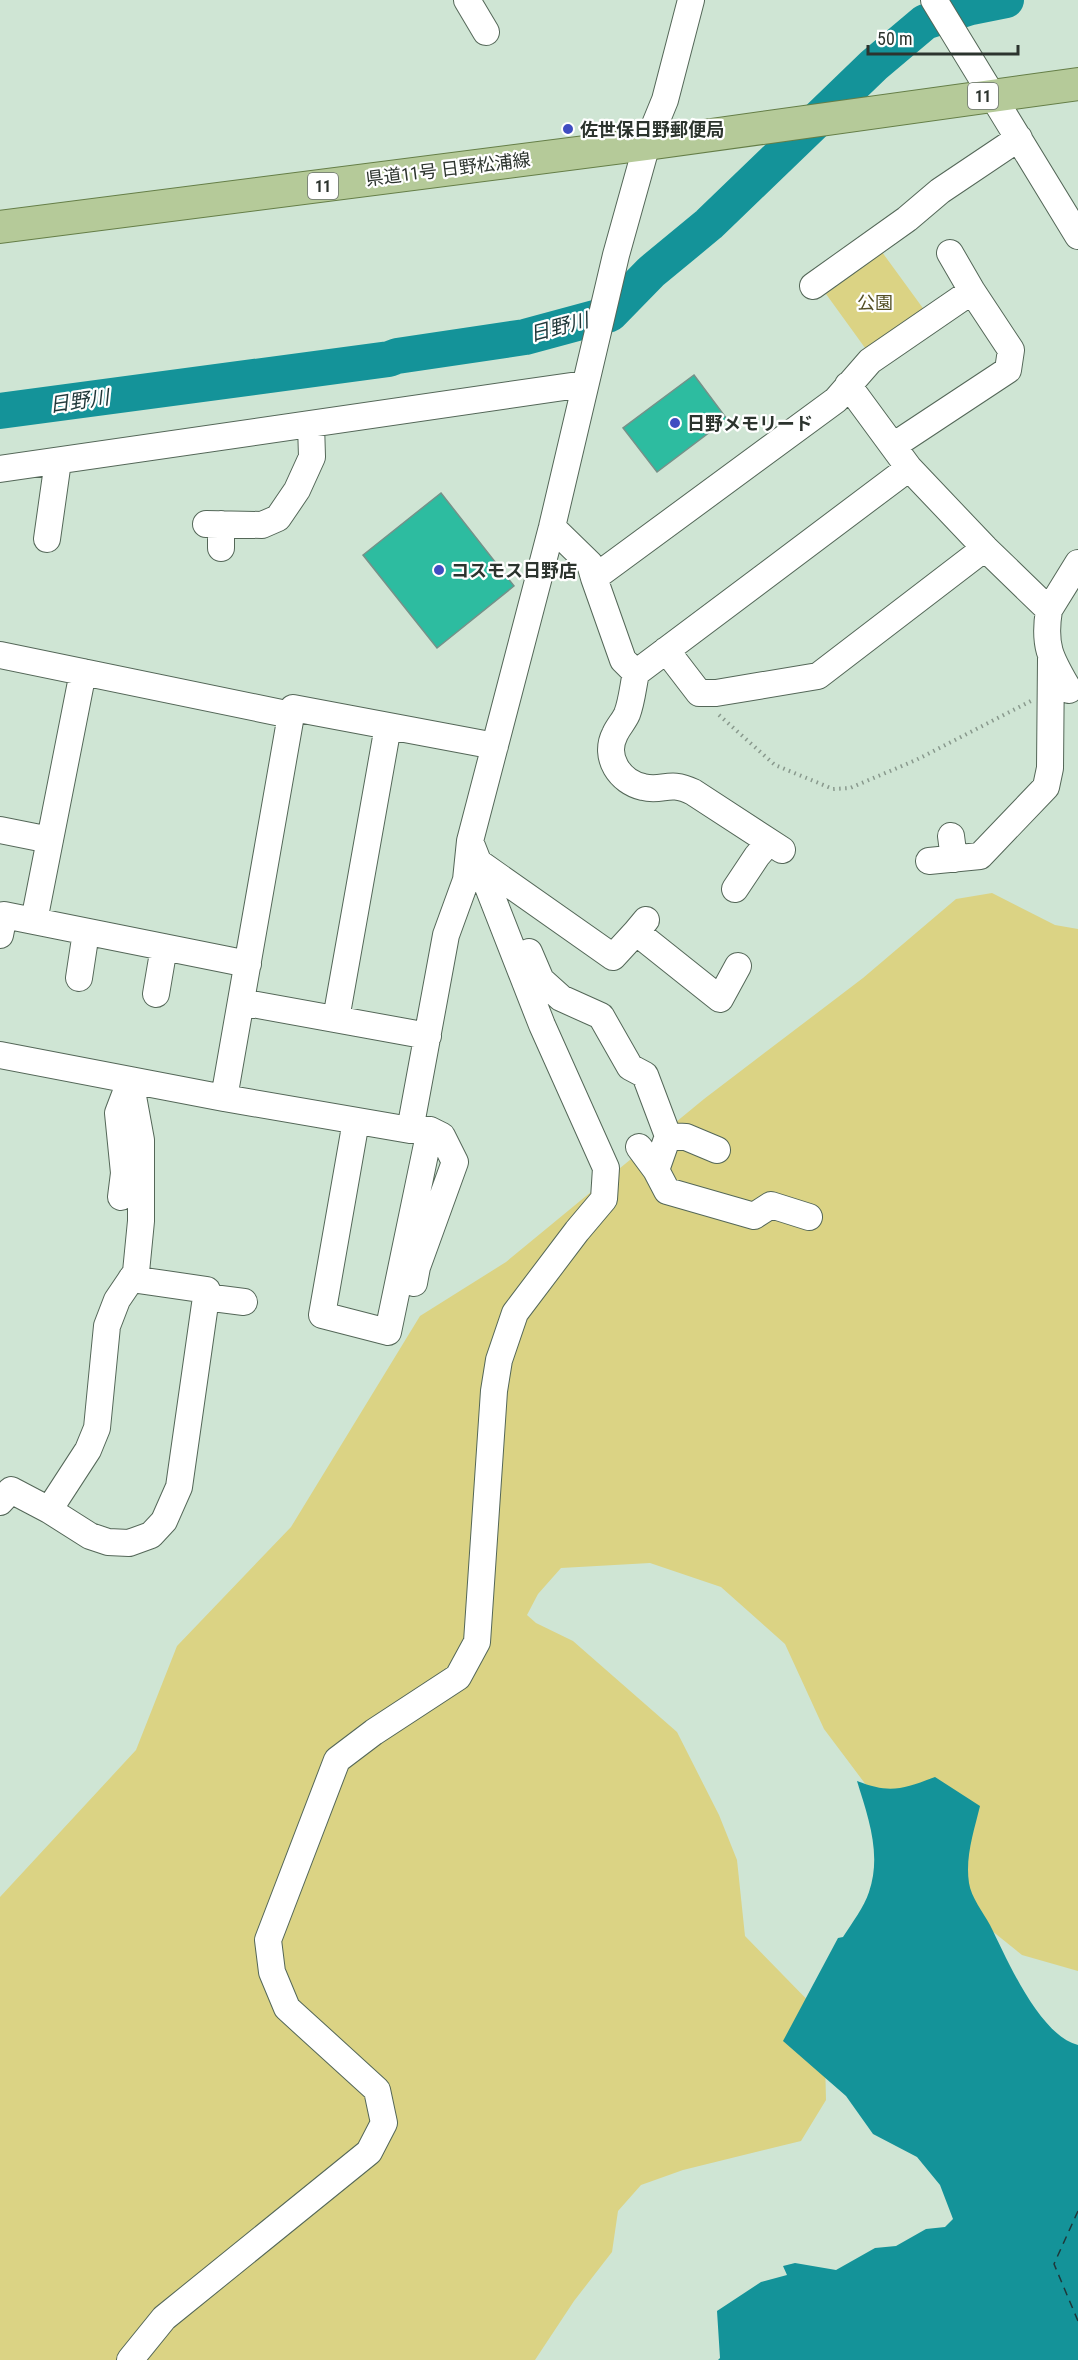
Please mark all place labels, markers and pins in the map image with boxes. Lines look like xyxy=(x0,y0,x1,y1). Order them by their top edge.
place label: 佐世保日野郵便局 xyxy=(580,119,724,140)
marker: 佐世保日野郵便局 xyxy=(561,122,575,136)
place label: 日野メモリード xyxy=(687,413,813,434)
marker: 日野メモリード xyxy=(668,416,682,430)
place label: コスモス日野店 xyxy=(451,560,577,581)
marker: コスモス日野店 xyxy=(432,563,446,577)

